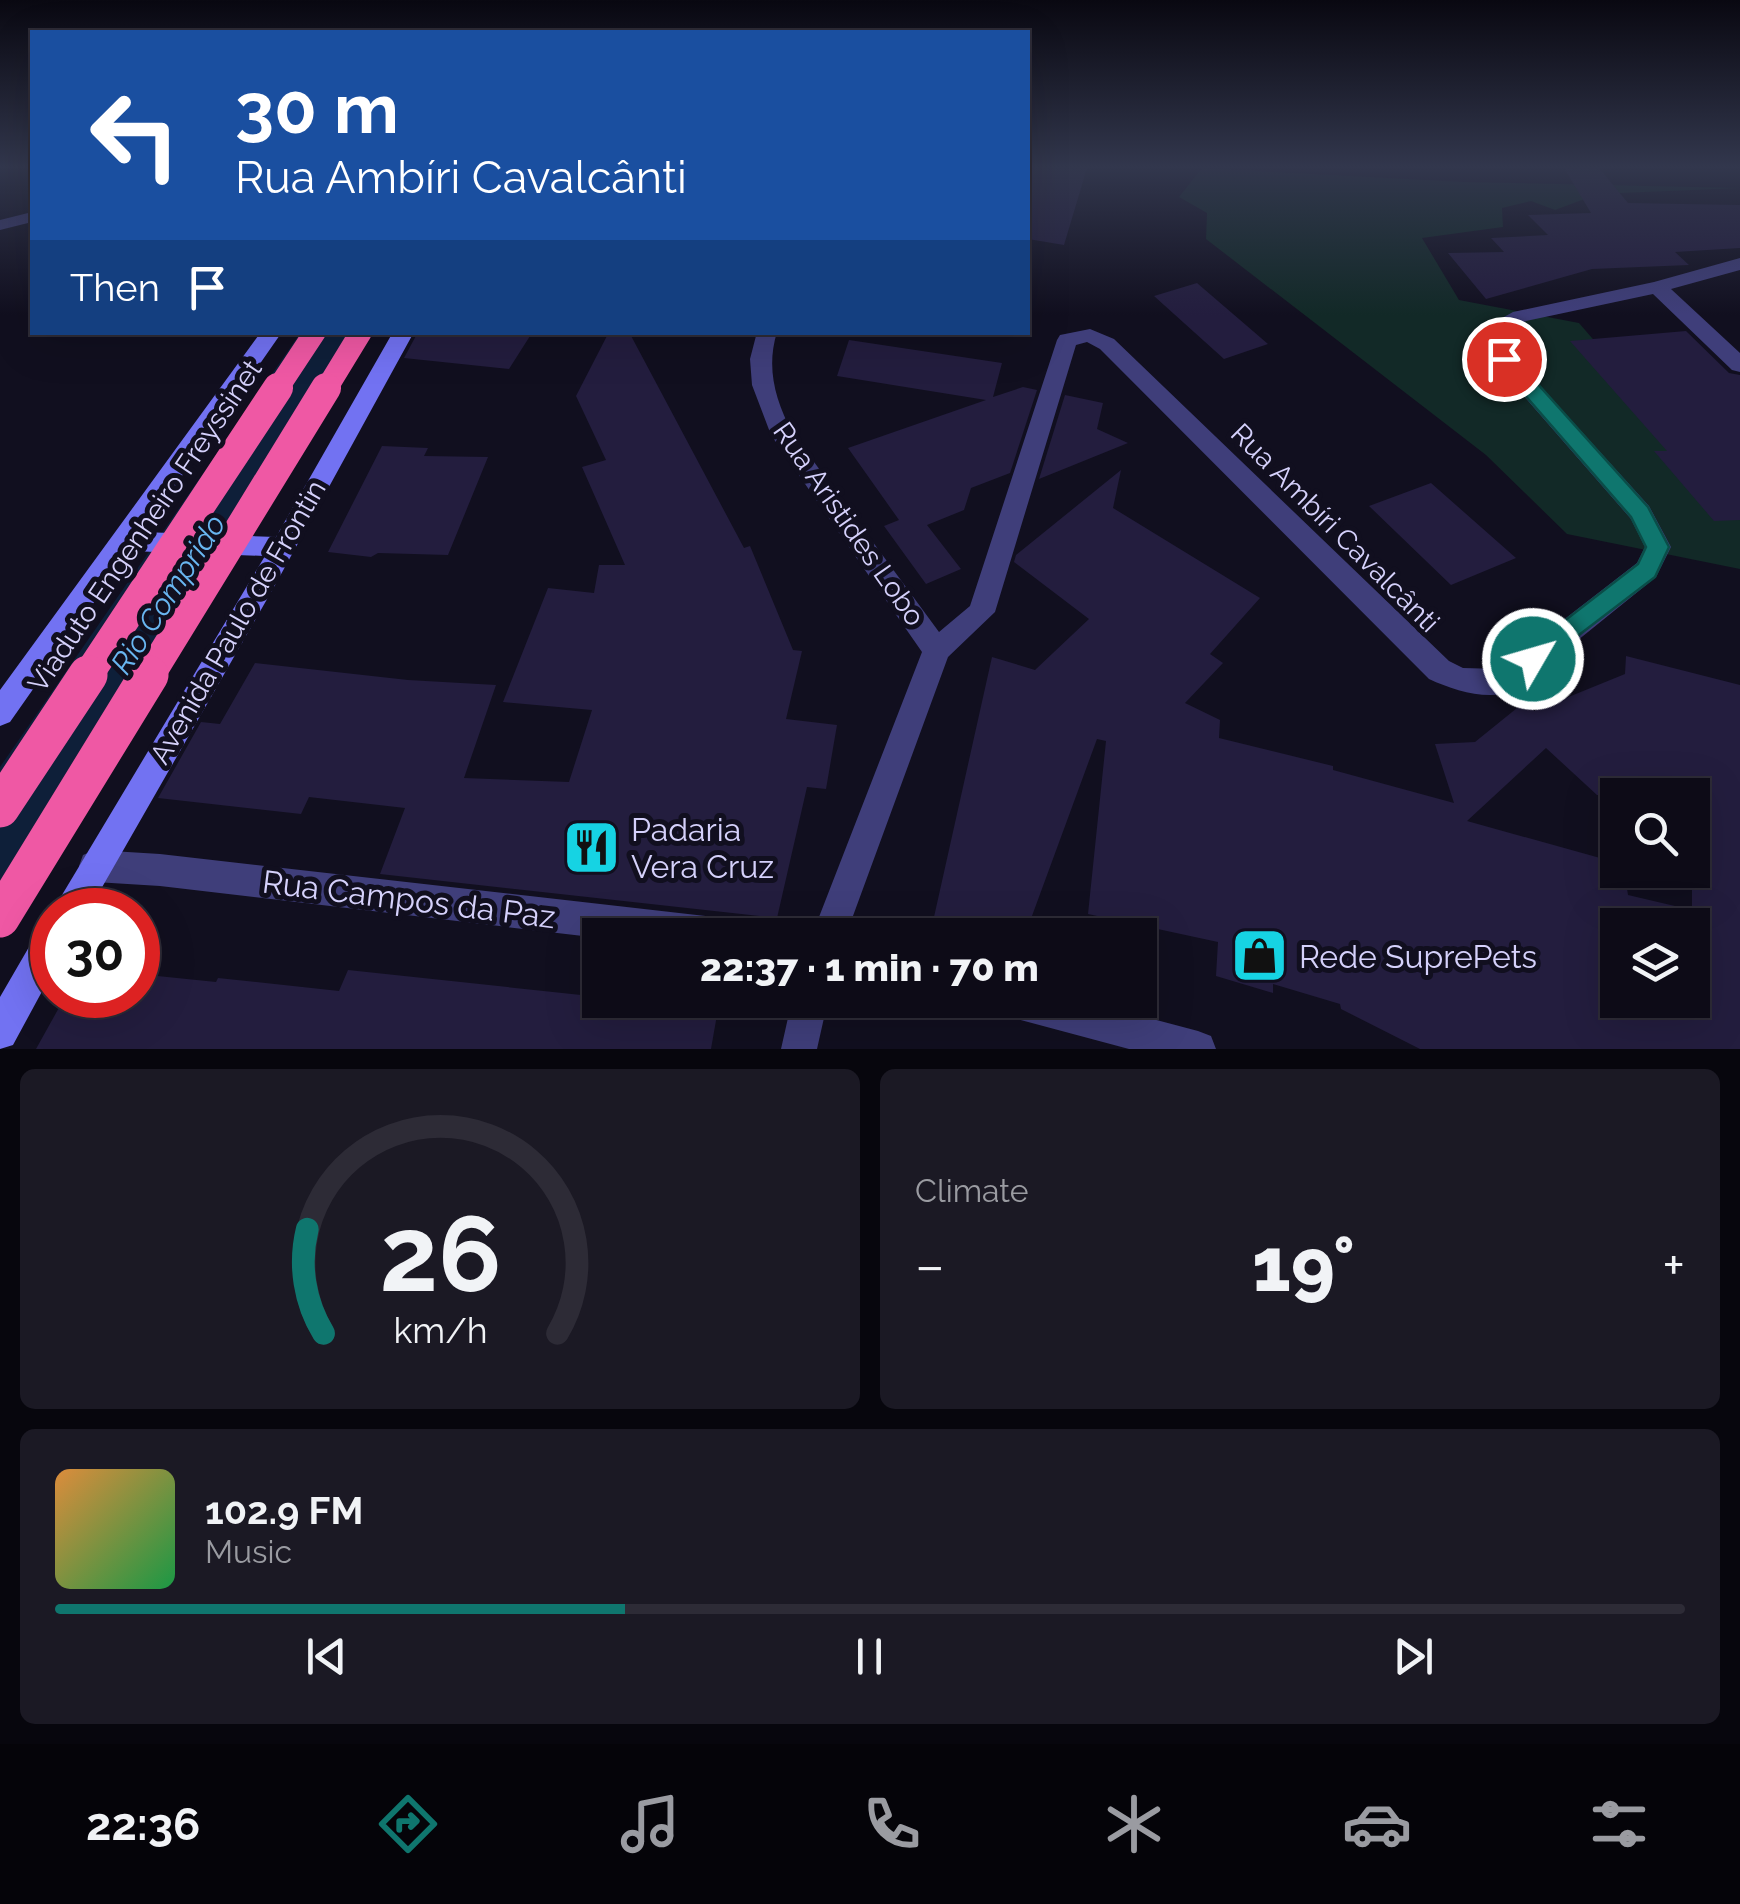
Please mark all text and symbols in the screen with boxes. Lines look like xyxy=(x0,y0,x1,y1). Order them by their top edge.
text: 30 m xyxy=(235,67,399,149)
icon: left xyxy=(70,70,200,200)
text: Rua Ambíri Cavalcânti xyxy=(235,151,687,204)
icon: arrive xyxy=(180,260,235,315)
text: Then xyxy=(70,265,160,310)
pin xyxy=(1462,317,1547,402)
icon: arrive xyxy=(1477,332,1532,387)
street label: Viaduto Engenheiro Freyssinet xyxy=(21,353,269,698)
street label: Rua Aristides Lobo xyxy=(766,416,932,632)
street label: Rua Ambíri Cavalcânti xyxy=(1224,417,1446,639)
street label: Avenida Paulo de Frontin xyxy=(143,474,333,770)
water label: Rio Comprido xyxy=(104,508,232,680)
position arrow xyxy=(1481,607,1585,711)
map controls xyxy=(1600,778,1710,1018)
button: search xyxy=(1600,778,1710,888)
place label: Padaria Vera Cruz xyxy=(631,811,774,885)
restaurant icon: Padaria Vera Cruz xyxy=(562,817,622,877)
street label: Rua Campos da Paz xyxy=(260,863,558,935)
speed limit sign: 30 xyxy=(30,888,160,1018)
button: layers xyxy=(1600,908,1710,1018)
shop icon: Rede SuprePets xyxy=(1230,926,1290,986)
place label: Rede SuprePets xyxy=(1299,938,1537,975)
text: 22:37 · 1 min · 70 m xyxy=(700,945,1039,990)
text: Climate xyxy=(915,1172,1029,1209)
text: 26 xyxy=(379,1193,501,1315)
text: 19° xyxy=(1252,1220,1355,1309)
text: − xyxy=(915,1233,945,1298)
text: + xyxy=(1662,1233,1685,1298)
text: km/h xyxy=(393,1309,487,1351)
text: 102.9 FM xyxy=(205,1488,363,1533)
text: Music xyxy=(205,1533,292,1570)
icon: previous xyxy=(299,1629,354,1684)
icon: pause xyxy=(842,1629,897,1684)
icon: next xyxy=(1386,1629,1441,1684)
icon: directions xyxy=(373,1789,443,1859)
icon: music xyxy=(615,1789,685,1859)
icon: phone xyxy=(857,1789,927,1859)
icon: climate xyxy=(1099,1789,1169,1859)
icon: car xyxy=(1342,1789,1412,1859)
icon: filters xyxy=(1584,1789,1654,1859)
text: 22:36 xyxy=(86,1798,200,1851)

